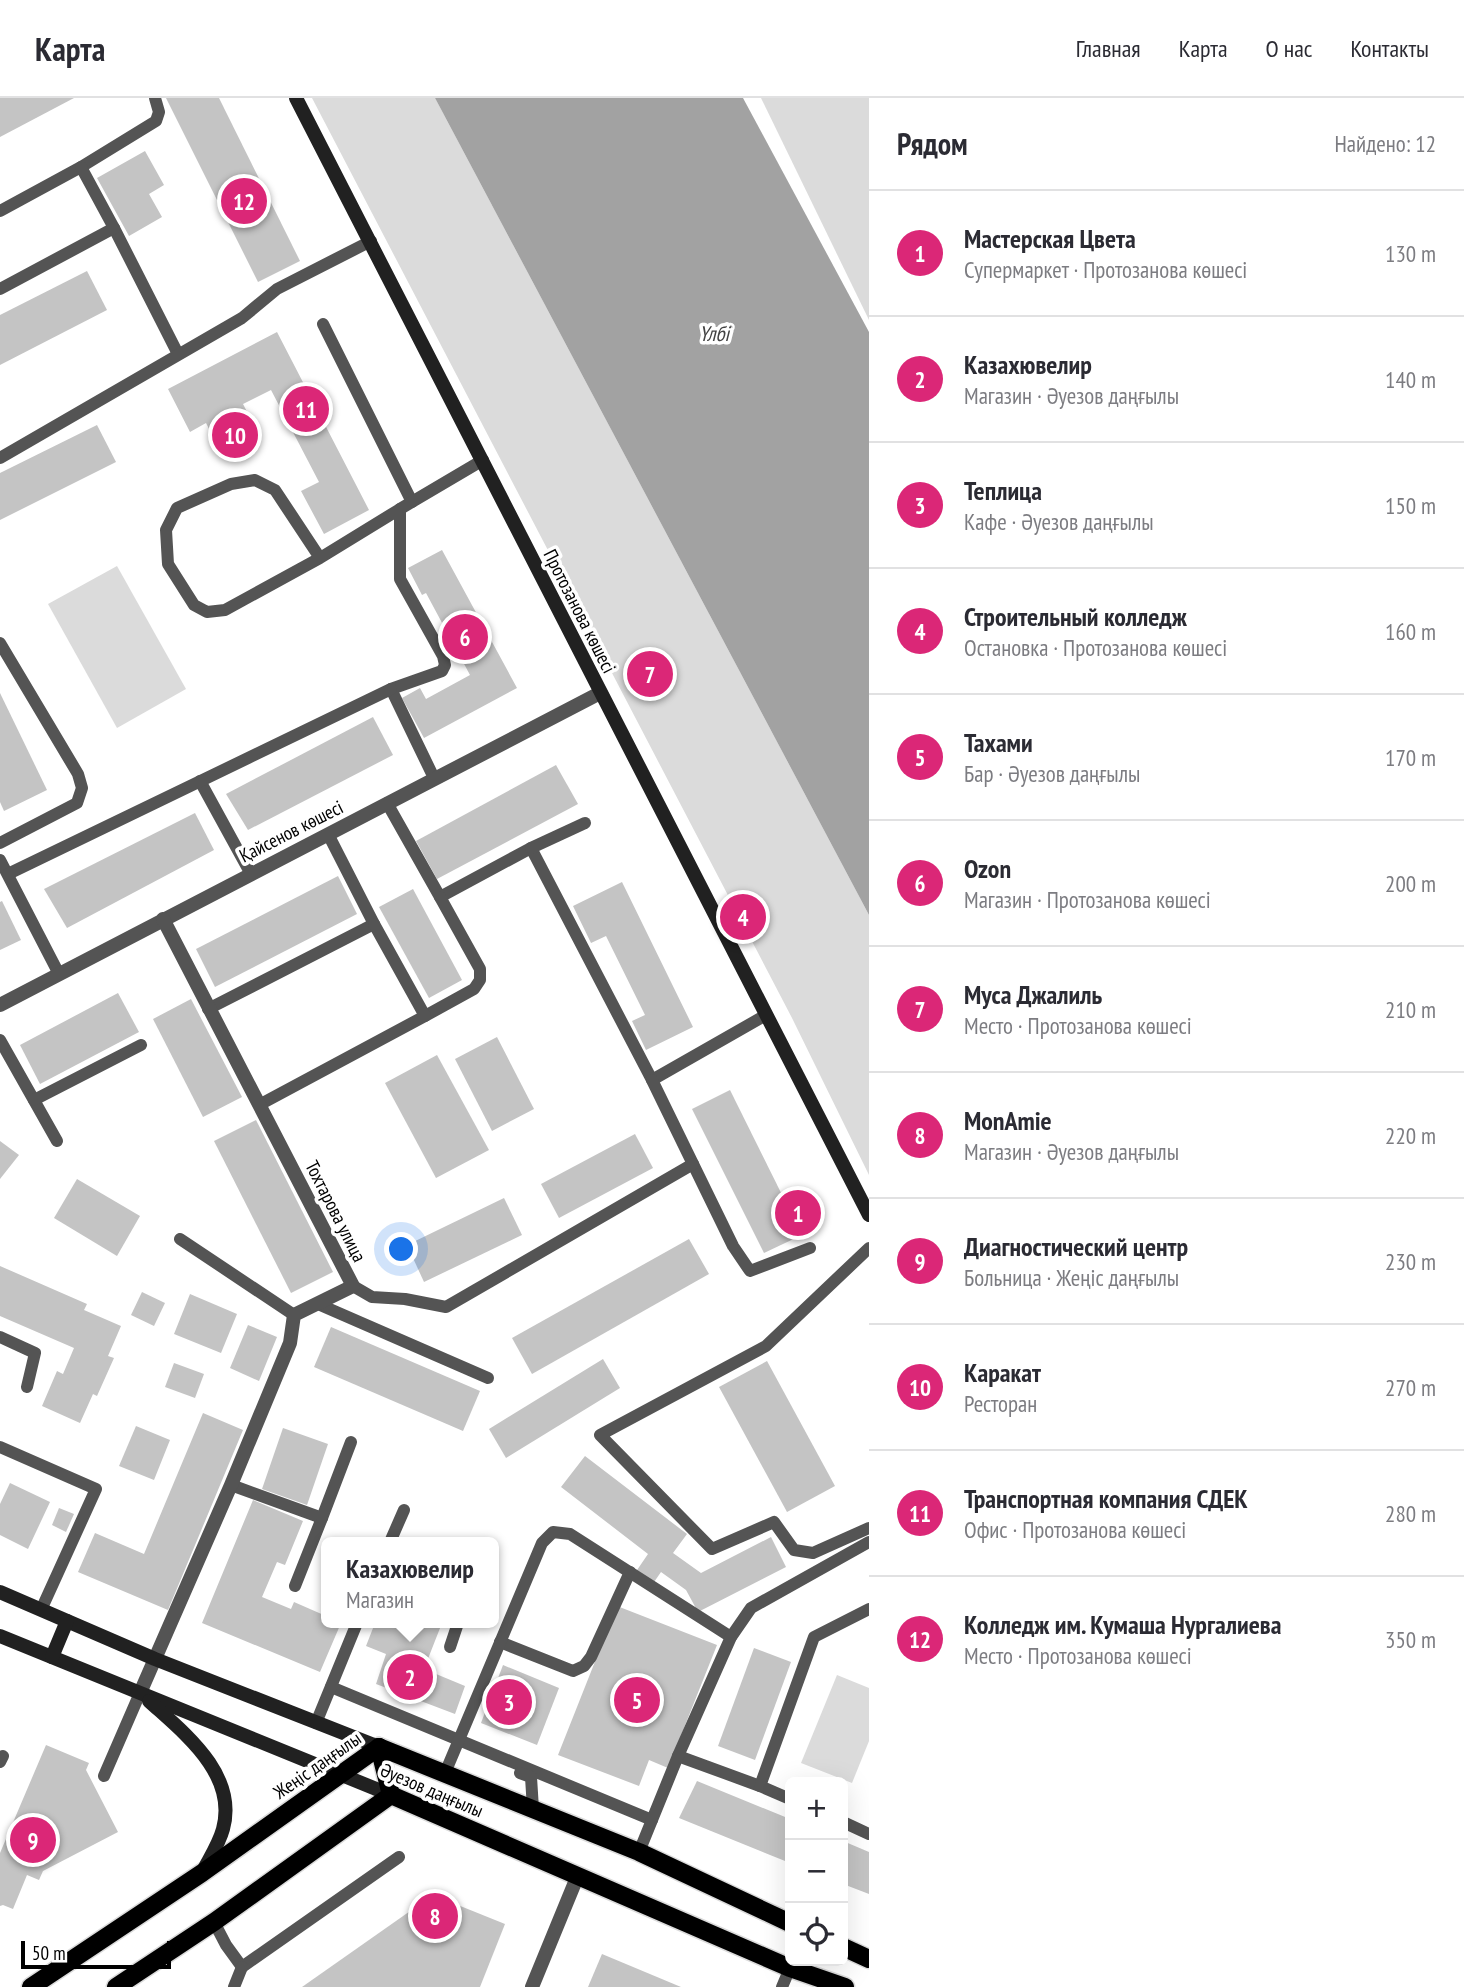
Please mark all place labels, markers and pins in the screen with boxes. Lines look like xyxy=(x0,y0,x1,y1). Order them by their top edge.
pin: 12 xyxy=(221,175,267,227)
pin: 11 xyxy=(283,383,329,435)
pin: 10 xyxy=(212,409,258,461)
pin: 6 xyxy=(442,611,488,663)
pin: 7 xyxy=(627,648,673,700)
pin: 4 xyxy=(720,891,766,943)
pin: 1 xyxy=(775,1187,821,1239)
pin: 2 xyxy=(387,1651,433,1703)
pin: 5 xyxy=(614,1674,660,1726)
pin: 3 xyxy=(486,1676,532,1728)
pin: 9 xyxy=(10,1814,56,1866)
pin: 8 xyxy=(412,1890,458,1942)

